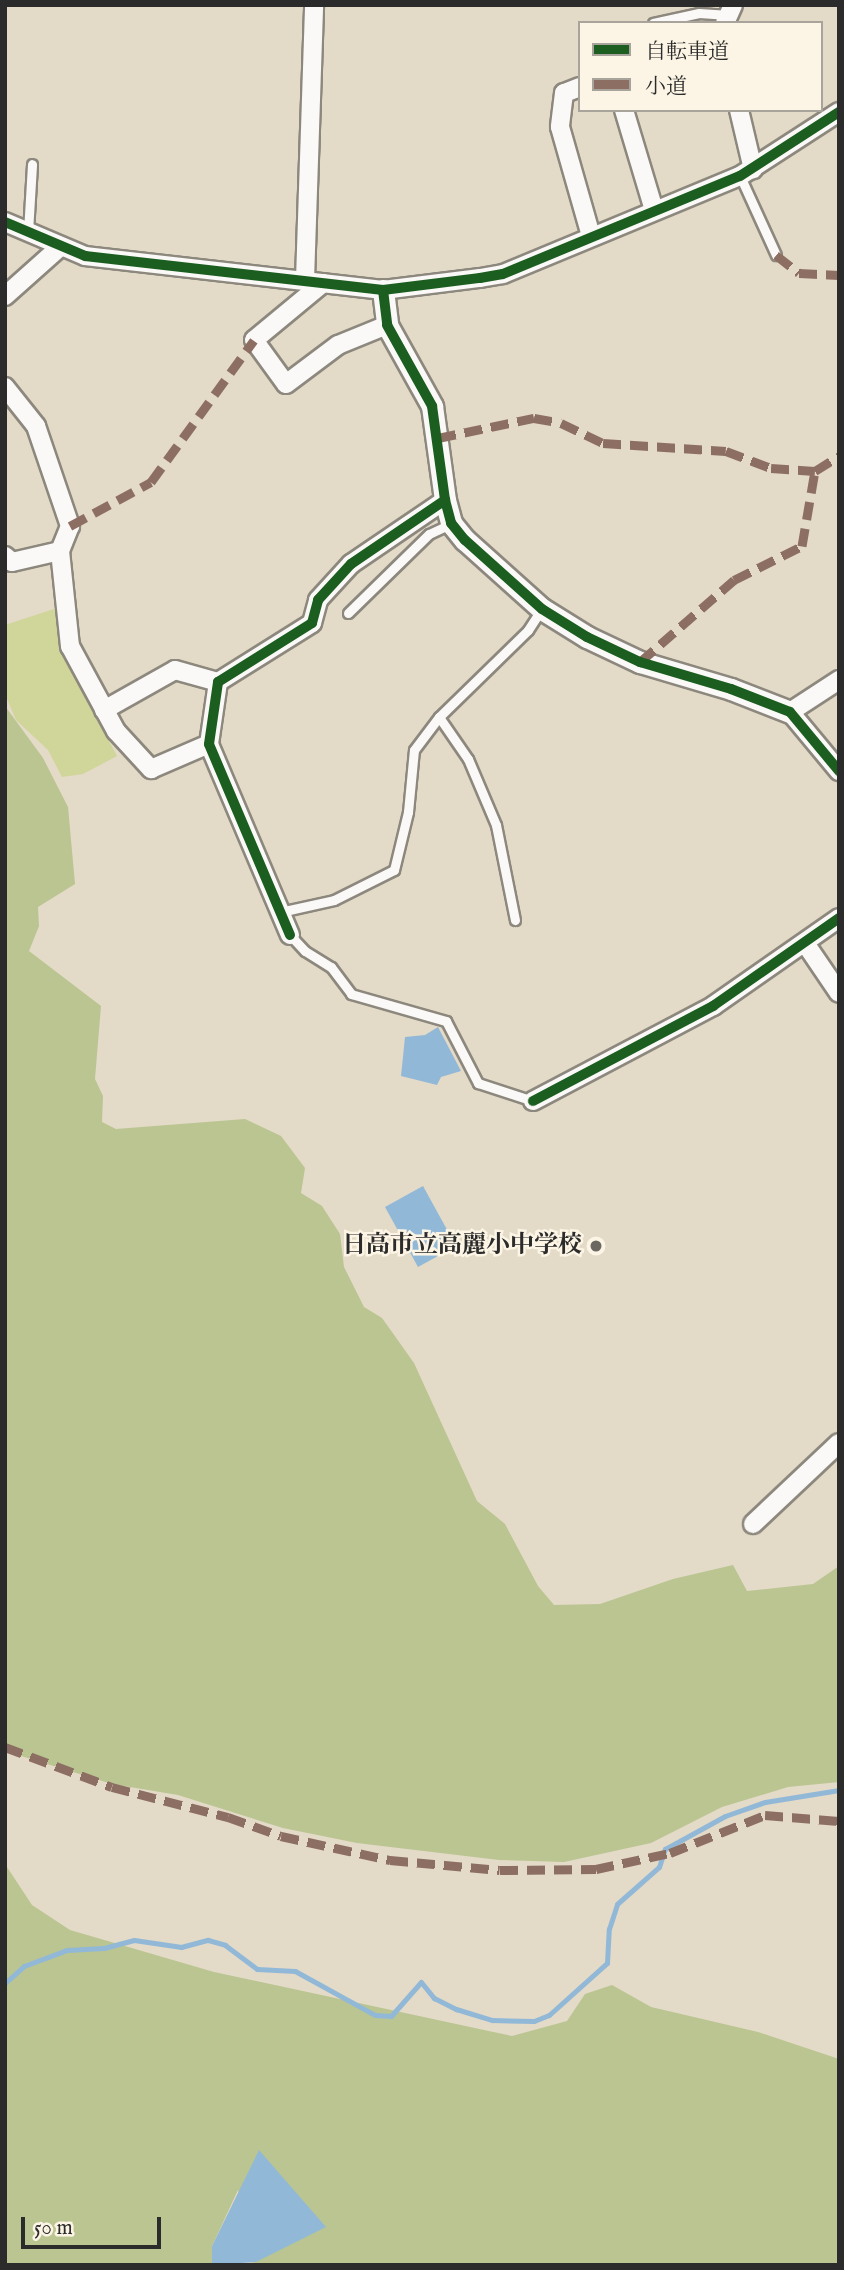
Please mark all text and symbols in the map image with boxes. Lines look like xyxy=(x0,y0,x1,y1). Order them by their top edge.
legend xyxy=(578,21,823,112)
text: 自転車道 xyxy=(645,39,729,66)
text: 小道 xyxy=(645,74,687,101)
place label: 日高市立高麗小中学校 xyxy=(342,1232,582,1260)
marker: 日高市立高麗小中学校 xyxy=(588,1238,604,1254)
scale bar xyxy=(24,2204,164,2248)
text: 50 m xyxy=(34,2215,73,2242)

